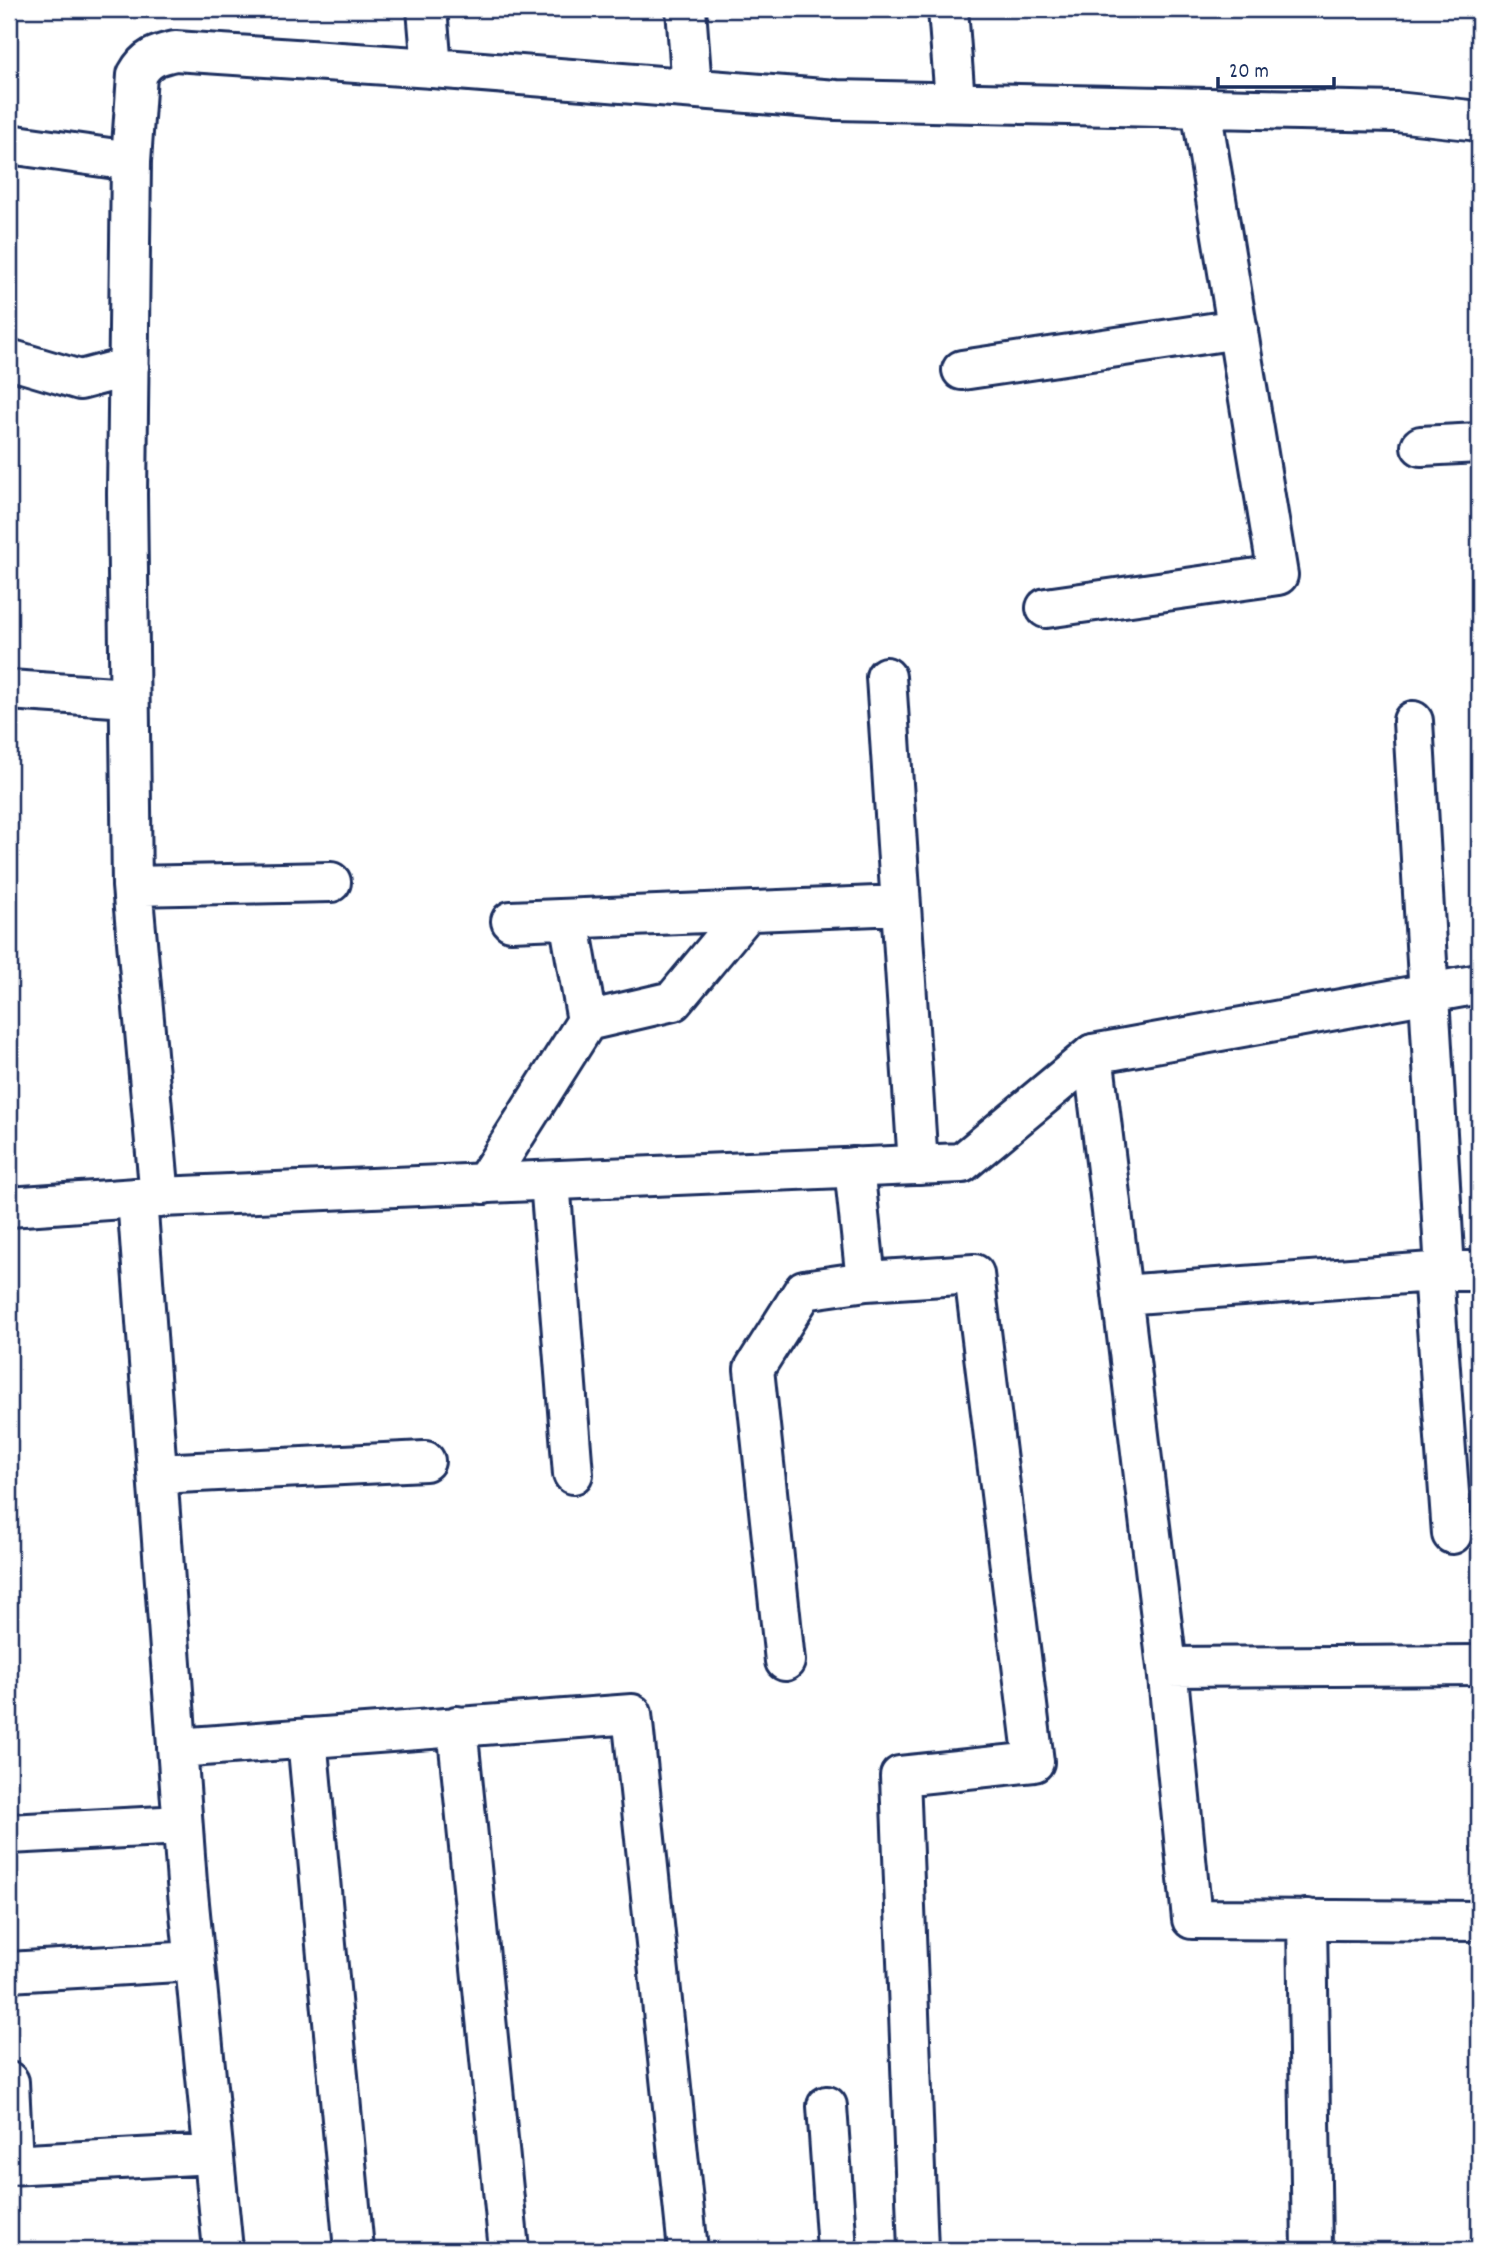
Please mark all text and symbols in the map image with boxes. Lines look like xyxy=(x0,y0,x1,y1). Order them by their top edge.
scale bar xyxy=(1218,46,1334,90)
text: 20 m xyxy=(1229,58,1269,88)

